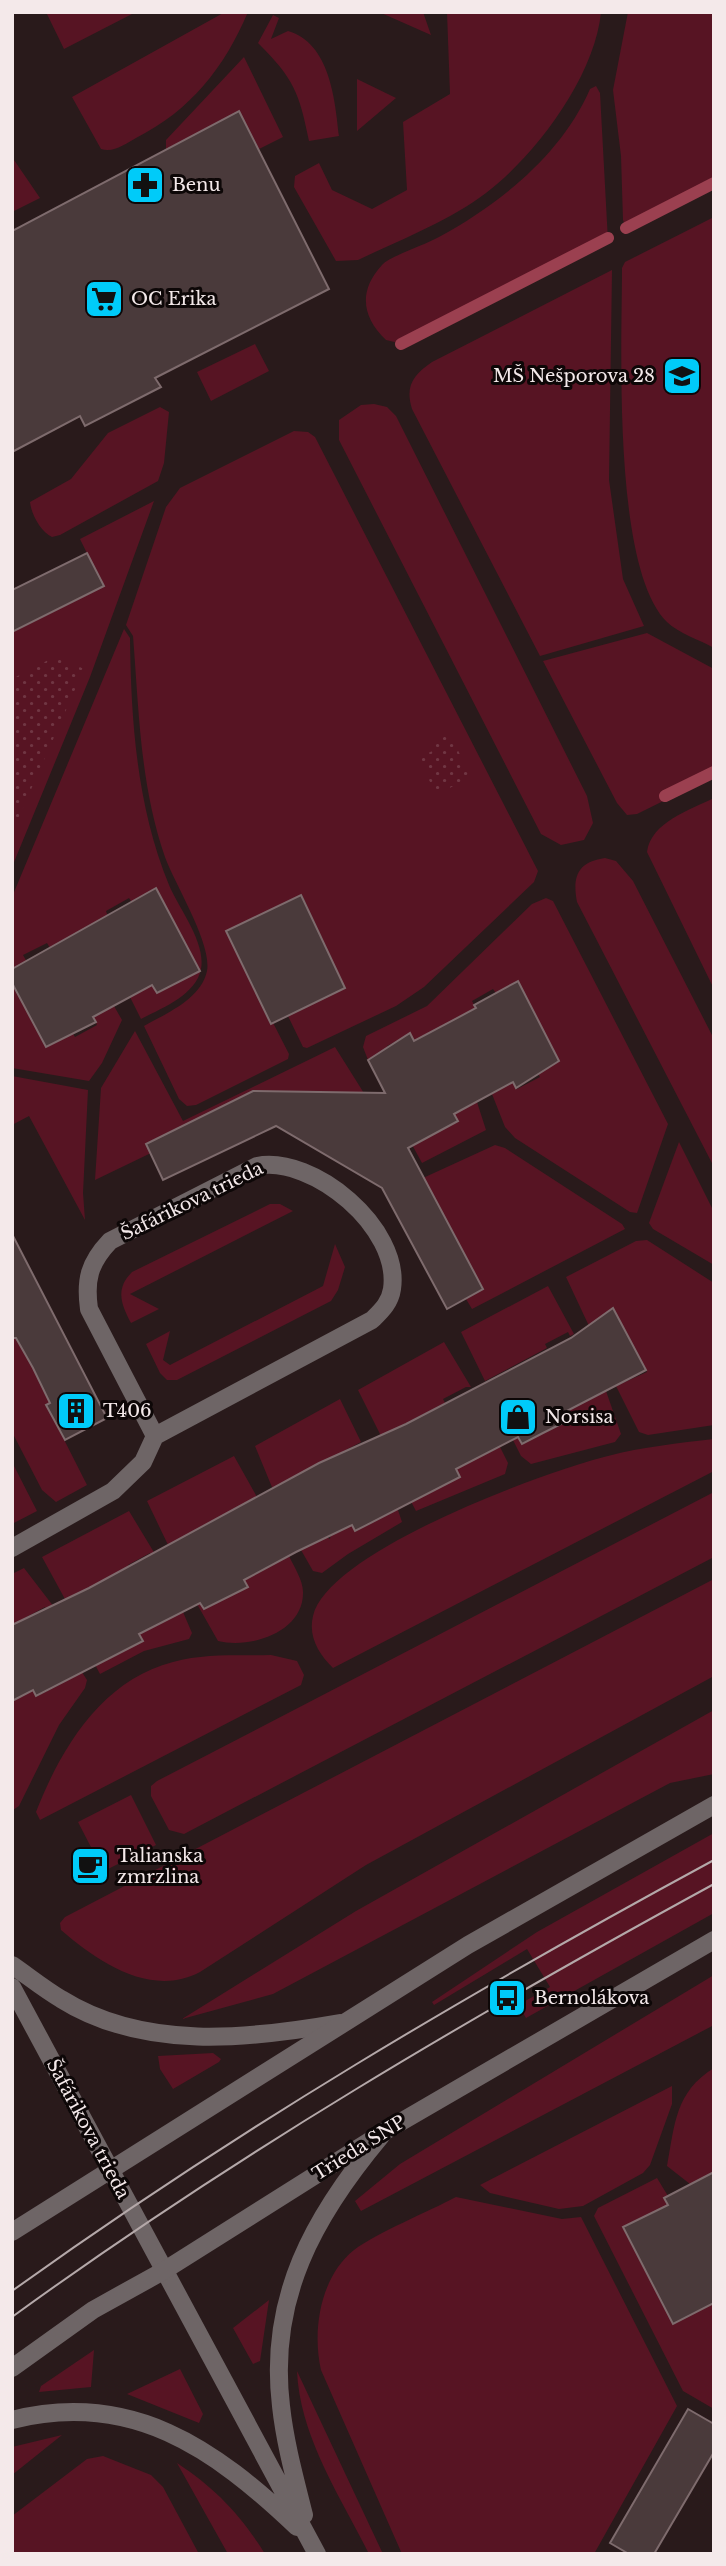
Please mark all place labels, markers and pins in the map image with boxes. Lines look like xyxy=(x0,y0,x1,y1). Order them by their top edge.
pharmacy icon: Benu xyxy=(124,164,166,206)
place label: Benu xyxy=(172,174,221,196)
supermarket icon: OC Erika xyxy=(83,278,125,320)
place label: OC Erika xyxy=(131,288,217,310)
school or university icon: MŠ Nešporova 28 xyxy=(661,355,703,397)
place label: MŠ Nešporova 28 xyxy=(493,364,655,387)
building icon: T406 xyxy=(55,1390,97,1432)
shop icon: Norsisa xyxy=(497,1396,539,1438)
place label: T406 xyxy=(103,1400,152,1422)
place label: Norsisa xyxy=(545,1406,614,1428)
cafe icon: Talianska zmrzlina xyxy=(69,1845,111,1887)
place label: Talianska zmrzlina xyxy=(117,1845,203,1888)
bus stop icon: Bernolákova xyxy=(486,1977,528,2019)
place label: Bernolákova xyxy=(534,1987,649,2009)

